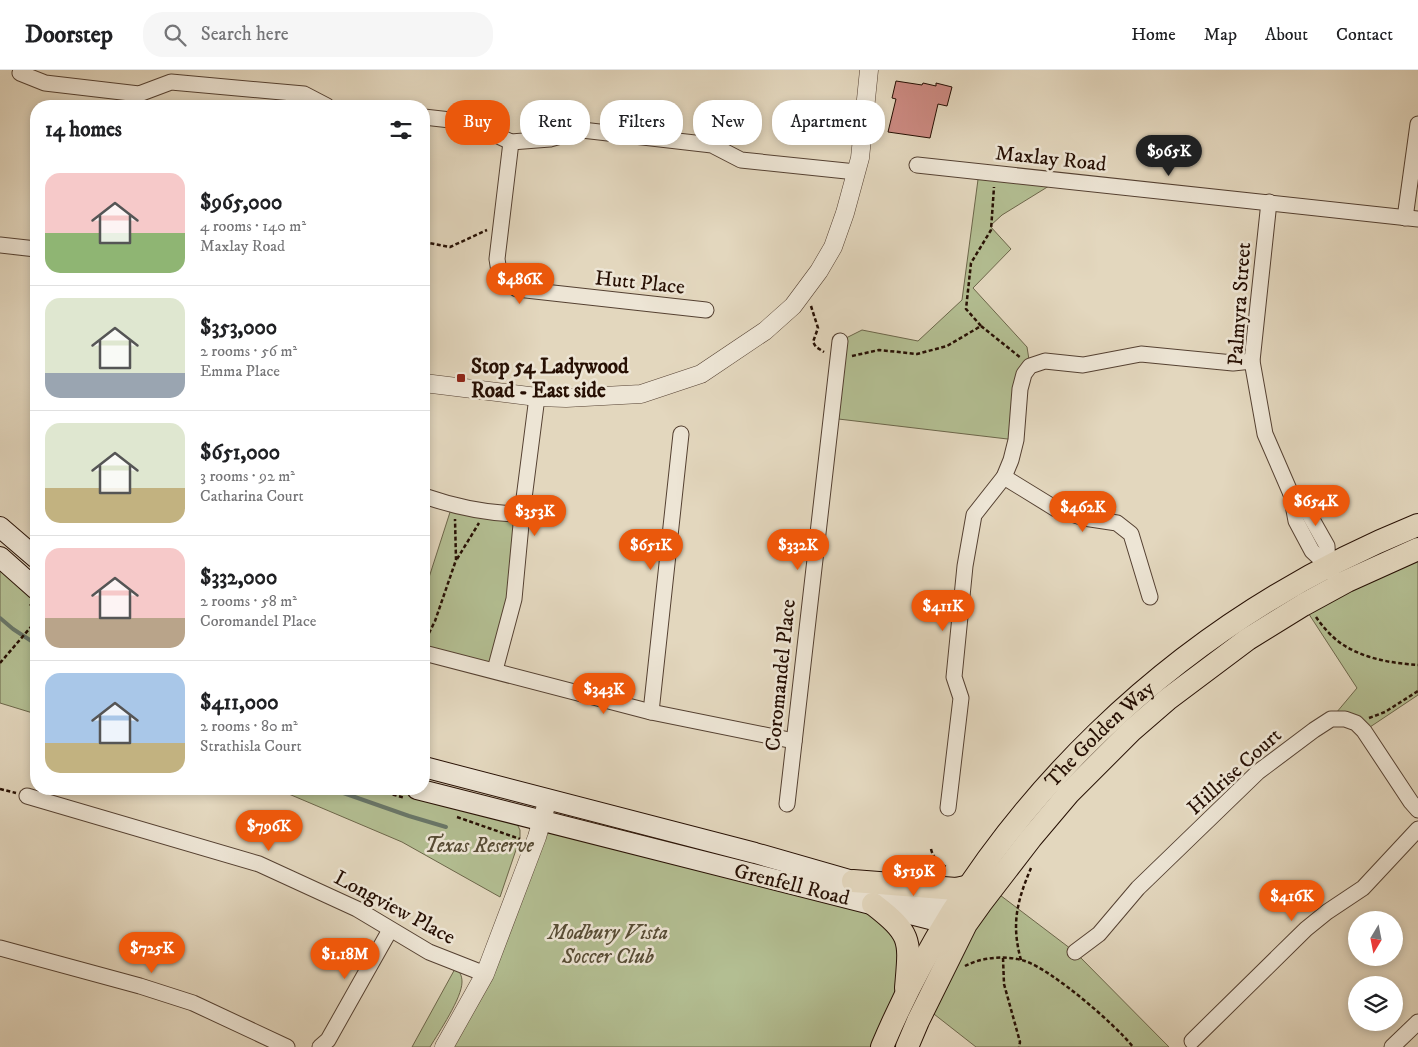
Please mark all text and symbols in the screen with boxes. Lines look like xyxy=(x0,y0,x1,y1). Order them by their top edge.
search box xyxy=(143,12,493,57)
text: Doorstep xyxy=(25,20,113,50)
icon: search xyxy=(161,21,189,49)
text: Search here xyxy=(201,23,289,46)
text: Home xyxy=(1131,24,1176,46)
text: Map xyxy=(1204,24,1237,46)
text: About xyxy=(1265,24,1308,46)
text: Contact xyxy=(1336,24,1393,46)
chip: Buy xyxy=(445,100,510,145)
chip: Rent xyxy=(520,100,590,145)
chip: Filters xyxy=(600,100,683,145)
chip: New xyxy=(693,100,762,145)
chip: Apartment xyxy=(772,100,885,145)
icon: filters xyxy=(387,116,415,144)
text: 14 homes xyxy=(45,117,122,143)
pin: $965K xyxy=(1134,134,1204,177)
street label: Maxlay Road xyxy=(994,140,1108,178)
text: $965K xyxy=(1147,141,1191,161)
text: $965,000 xyxy=(200,190,282,216)
icon: home xyxy=(85,193,145,253)
text: 4 rooms · 140 m² xyxy=(200,216,306,236)
text: Maxlay Road xyxy=(200,236,285,256)
street label: Palmyra Street xyxy=(1223,241,1257,367)
pin: $486K xyxy=(485,262,555,305)
street label: Hutt Place xyxy=(594,265,687,301)
text: $486K xyxy=(497,269,543,289)
text: $353,000 xyxy=(200,315,277,341)
icon: home xyxy=(85,318,145,378)
text: 2 rooms · 56 m² xyxy=(200,341,297,361)
place label: Stop 54 Ladywood Road - East side xyxy=(471,354,629,404)
text: Emma Place xyxy=(200,361,280,381)
marker: Stop 54 Ladywood Road - East side xyxy=(455,372,467,384)
text: $651,000 xyxy=(200,440,280,466)
icon: home xyxy=(85,443,145,503)
text: 3 rooms · 92 m² xyxy=(200,466,295,486)
pin: $654K xyxy=(1281,484,1351,527)
text: Catharina Court xyxy=(200,486,304,506)
pin: $462K xyxy=(1048,490,1118,533)
text: $654K xyxy=(1294,491,1338,511)
pin: $353K xyxy=(500,494,570,537)
text: $462K xyxy=(1060,497,1106,517)
text: $353K xyxy=(515,501,555,521)
pin: $651K xyxy=(616,528,686,571)
pin: $332K xyxy=(763,528,833,571)
text: $651K xyxy=(630,535,672,555)
text: $332K xyxy=(778,535,818,555)
text: $332,000 xyxy=(200,565,277,591)
icon: home xyxy=(85,568,145,628)
pin: $411K xyxy=(908,590,978,632)
text: 2 rooms · 58 m² xyxy=(200,591,297,611)
text: $411K xyxy=(923,596,963,616)
street label: Coromandel Place xyxy=(760,597,802,752)
text: Coromandel Place xyxy=(200,611,316,631)
pin: $343K xyxy=(569,672,639,715)
street label: The Golden Way xyxy=(1040,675,1161,793)
text: $343K xyxy=(583,679,625,699)
text: $411,000 xyxy=(200,690,279,716)
icon: home xyxy=(85,693,145,753)
text: 2 rooms · 80 m² xyxy=(200,716,298,736)
street label: Hillrise Court xyxy=(1182,722,1287,821)
text: Strathisla Court xyxy=(200,736,302,756)
pin: $796K xyxy=(234,810,304,852)
text: $796K xyxy=(247,816,291,836)
park label: Texas Reserve xyxy=(424,833,534,859)
pin: $519K xyxy=(879,854,949,897)
street label: Grenfell Road xyxy=(731,858,853,912)
text: $519K xyxy=(893,861,935,881)
street label: Longview Place xyxy=(330,865,460,951)
pin: $416K xyxy=(1257,880,1327,922)
text: $416K xyxy=(1270,886,1314,906)
north arrow xyxy=(1348,911,1402,966)
map controls xyxy=(1348,911,1403,1031)
park label: Modbury Vista Soccer Club xyxy=(546,920,668,970)
pin: $725K xyxy=(117,932,187,974)
text: $725K xyxy=(130,938,174,958)
pin: $1.18M xyxy=(304,938,386,980)
text: $1.18M xyxy=(322,944,368,964)
button: layers xyxy=(1348,976,1403,1031)

